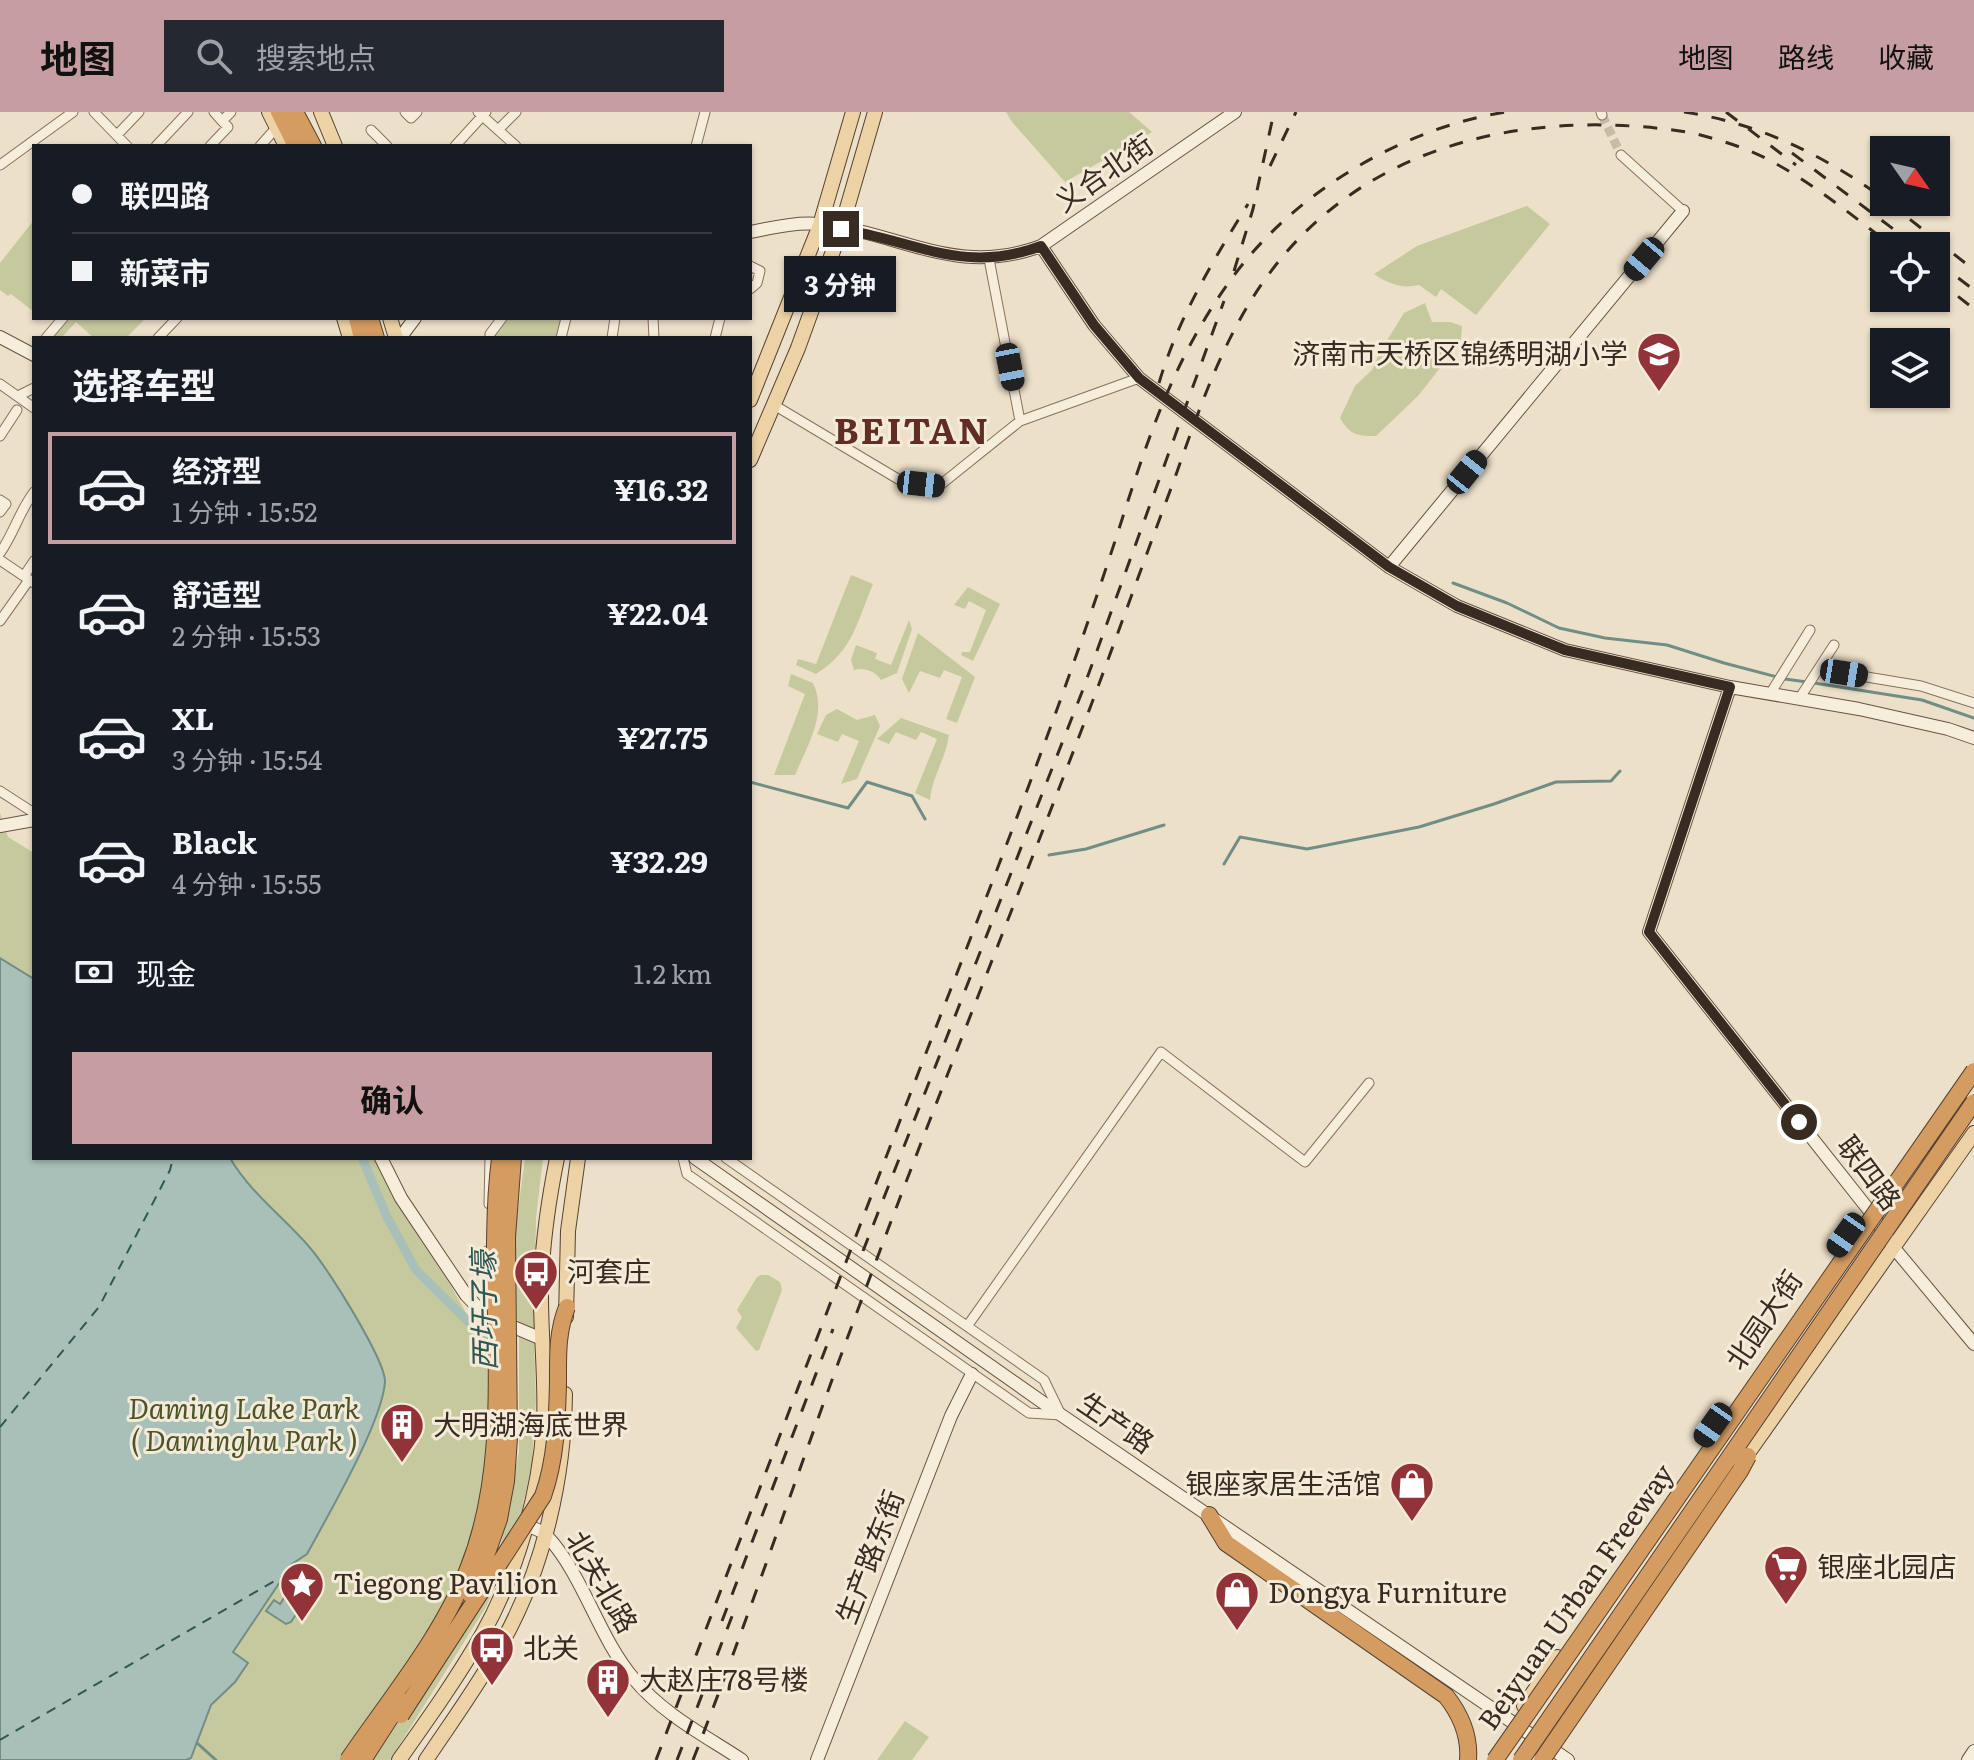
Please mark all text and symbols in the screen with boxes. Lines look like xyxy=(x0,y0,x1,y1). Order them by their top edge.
search box xyxy=(164,20,724,92)
text: 地图 xyxy=(40,28,116,85)
icon: search xyxy=(192,34,236,78)
text: 搜索地点 xyxy=(256,34,376,78)
text: 地图 xyxy=(1678,35,1734,77)
text: 路线 xyxy=(1778,35,1834,77)
text: 收藏 xyxy=(1878,35,1934,77)
street label: 义合北街 xyxy=(1045,122,1161,221)
north arrow xyxy=(1870,136,1950,216)
map controls xyxy=(1870,136,1950,408)
text: 联四路 xyxy=(120,172,210,216)
route end xyxy=(823,211,859,247)
button: locate xyxy=(1870,232,1950,312)
car xyxy=(1619,233,1669,285)
text: 新菜市 xyxy=(120,249,210,293)
callout: 3 分钟 xyxy=(785,257,897,313)
text: 3 分钟 xyxy=(804,264,876,303)
button: layers xyxy=(1870,328,1950,408)
school or university icon: 济南市天桥区锦绣明湖小学 xyxy=(1635,330,1683,393)
place label: 济南市天桥区锦绣明湖小学 xyxy=(1292,331,1628,373)
car xyxy=(994,341,1026,393)
text: 选择车型 xyxy=(72,357,216,410)
district label: BEITAN xyxy=(834,402,990,455)
car xyxy=(1443,446,1491,498)
text: 经济型 xyxy=(172,447,262,491)
icon: car xyxy=(76,452,148,524)
text: ¥16.32 xyxy=(613,466,708,510)
car xyxy=(896,470,946,498)
text: 1 分钟 · 15:52 xyxy=(172,491,317,530)
text: 舒适型 xyxy=(172,571,262,615)
icon: car xyxy=(76,576,148,648)
text: ¥22.04 xyxy=(607,590,708,634)
text: 2 分钟 · 15:53 xyxy=(172,615,321,654)
car xyxy=(1818,657,1870,689)
text: XL xyxy=(172,695,214,739)
icon: car xyxy=(76,700,148,772)
text: ¥27.75 xyxy=(617,714,708,758)
text: 3 分钟 · 15:54 xyxy=(172,739,322,778)
text: Black xyxy=(172,819,257,863)
icon: car xyxy=(76,824,148,896)
text: ¥32.29 xyxy=(610,838,708,882)
text: 4 分钟 · 15:55 xyxy=(172,863,321,902)
icon: cash xyxy=(72,950,116,994)
text: 现金 xyxy=(136,950,196,994)
text: 1.2 km xyxy=(633,953,712,992)
button: 确认 xyxy=(72,1052,712,1144)
route start xyxy=(1781,1104,1817,1140)
street label: 联四路 xyxy=(1829,1126,1913,1218)
car xyxy=(1822,1208,1870,1262)
water label: 西圩子壕 xyxy=(459,1246,505,1371)
bus stop icon: 河套庄 xyxy=(512,1248,560,1311)
place label: 河套庄 xyxy=(567,1249,651,1291)
street label: 北园大街 xyxy=(1714,1261,1811,1377)
street label: 生产路 xyxy=(1071,1380,1164,1462)
park label: Daming Lake Park ( Daminghu Park ) xyxy=(128,1386,361,1460)
car xyxy=(1689,1398,1737,1452)
building icon: 大明湖海底世界 xyxy=(378,1401,426,1464)
place label: 大明湖海底世界 xyxy=(433,1402,629,1444)
street label: Beiyuan Urban Freeway xyxy=(1466,1453,1683,1738)
shop icon: 银座家居生活馆 xyxy=(1388,1460,1436,1523)
place label: 银座家居生活馆 xyxy=(1185,1461,1381,1503)
street label: 生产路东街 xyxy=(823,1483,913,1629)
street label: 北关北路 xyxy=(558,1522,650,1640)
supermarket icon: 银座北园店 xyxy=(1762,1543,1810,1606)
place label: 银座北园店 xyxy=(1817,1544,1957,1586)
place icon: Tiegong Pavilion xyxy=(278,1560,326,1623)
place label: Tiegong Pavilion xyxy=(333,1561,558,1603)
shop icon: Dongya Furniture xyxy=(1213,1569,1261,1632)
place label: Dongya Furniture xyxy=(1268,1570,1507,1612)
bus stop icon: 北关 xyxy=(468,1624,516,1687)
place label: 北关 xyxy=(523,1625,579,1667)
building icon: 大赵庄78号楼 xyxy=(584,1656,632,1719)
place label: 大赵庄78号楼 xyxy=(639,1657,809,1699)

